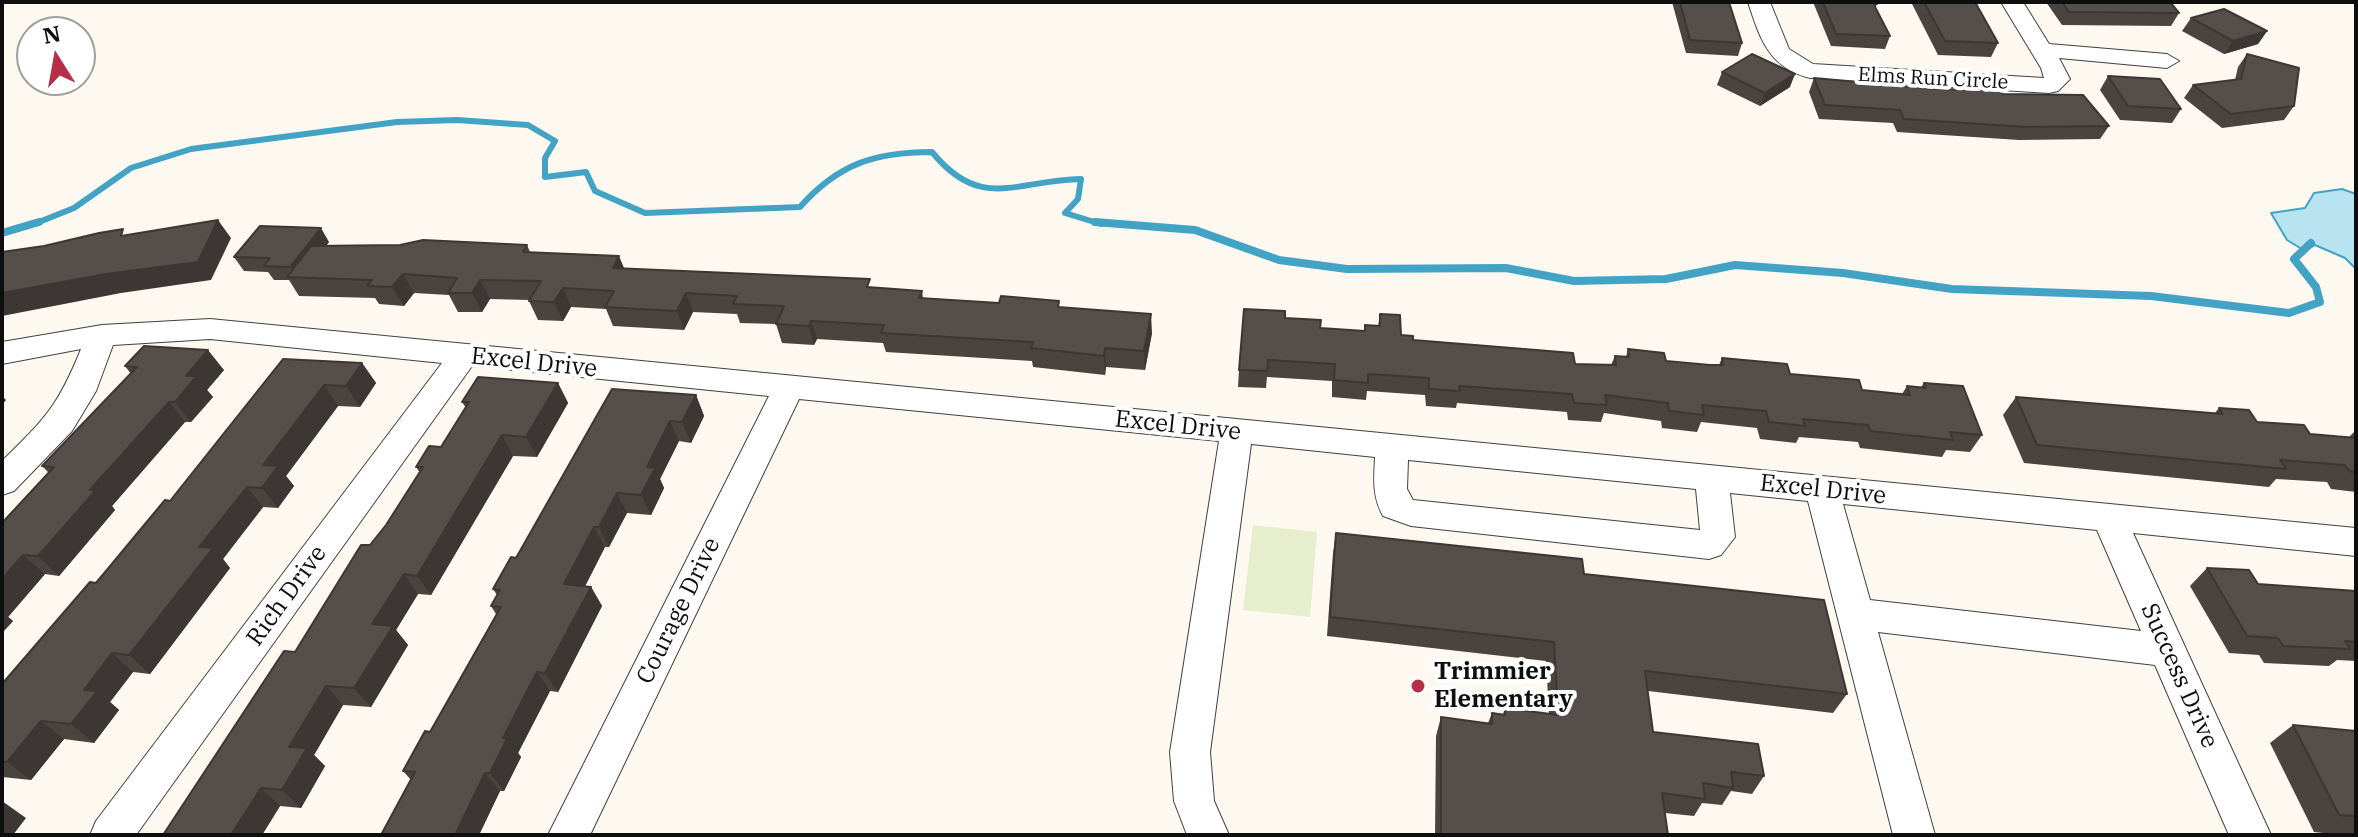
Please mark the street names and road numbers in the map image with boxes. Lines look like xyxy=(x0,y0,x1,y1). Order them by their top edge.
street label: Elms Run Circle xyxy=(1857,63,2009,95)
street label: Excel Drive xyxy=(469,342,599,384)
street label: Excel Drive xyxy=(1113,405,1243,447)
street label: Excel Drive xyxy=(1758,469,1888,511)
street label: Courage Drive xyxy=(631,533,727,689)
street label: Rich Drive xyxy=(241,540,333,652)
street label: Success Drive xyxy=(2134,599,2224,753)

